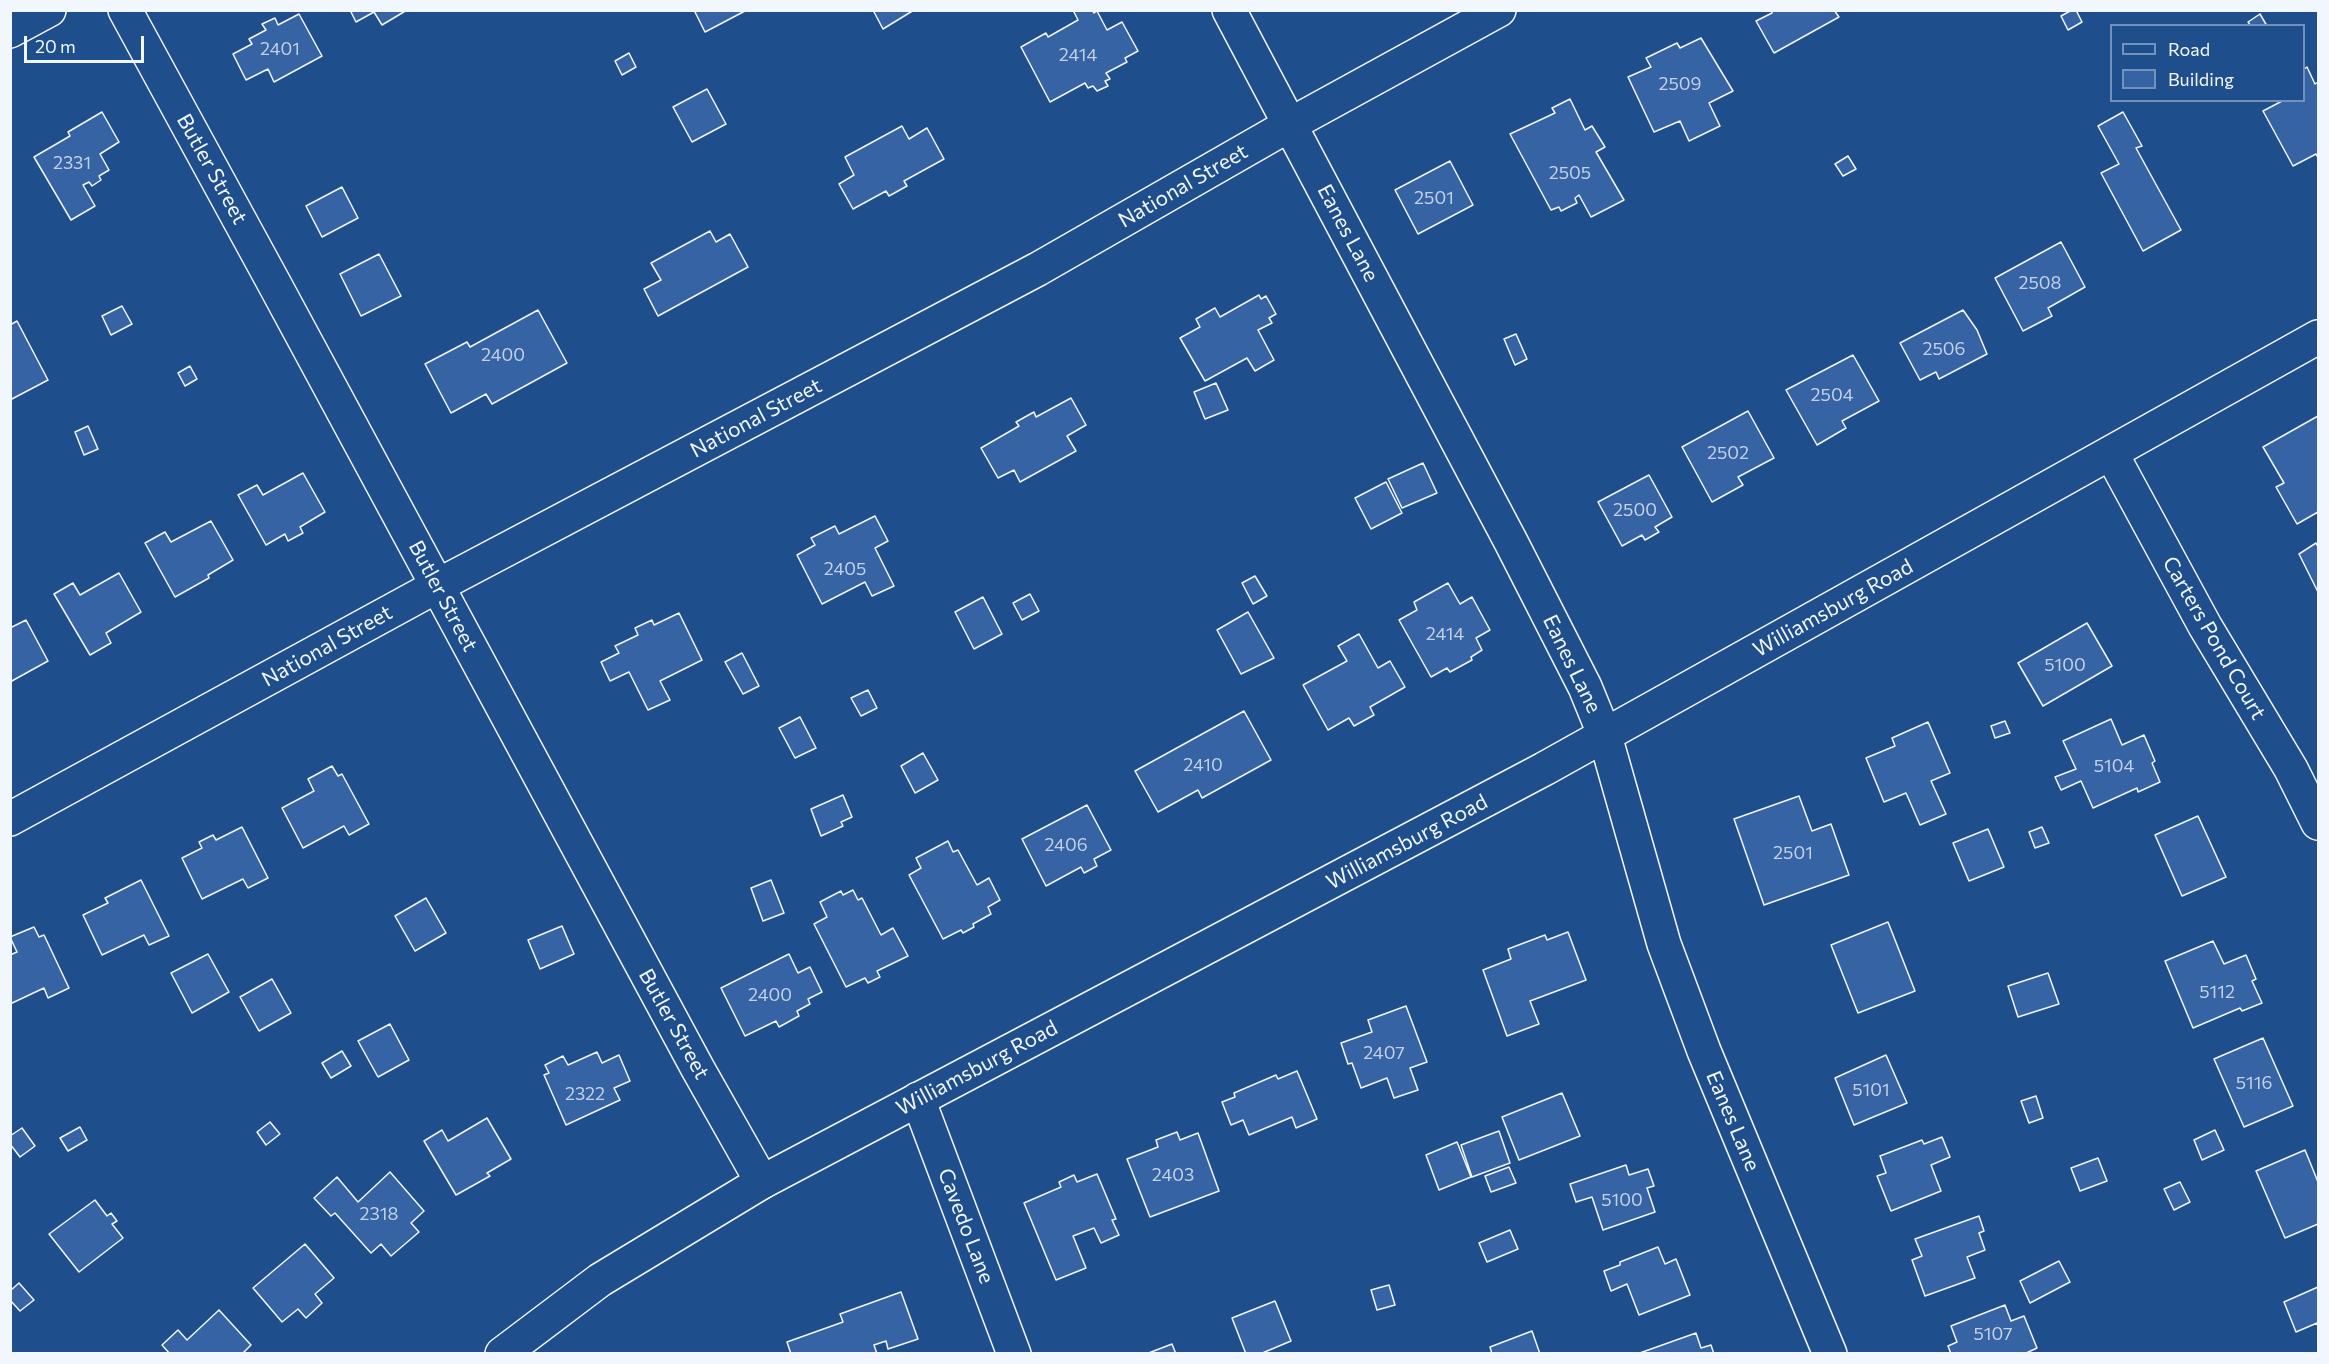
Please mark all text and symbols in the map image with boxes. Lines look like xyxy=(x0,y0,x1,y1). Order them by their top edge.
scale bar xyxy=(27,24,147,62)
legend xyxy=(2110,24,2305,102)
text: 20 m xyxy=(35,35,76,57)
house number: 2401 xyxy=(260,38,300,60)
text: Road xyxy=(2168,38,2210,60)
house number: 2414 xyxy=(1059,44,1097,66)
text: Building xyxy=(2168,68,2234,90)
house number: 2509 xyxy=(1659,73,1701,95)
street label: Butler Street xyxy=(171,110,253,228)
street label: National Street xyxy=(1114,139,1252,233)
house number: 2331 xyxy=(53,152,91,174)
house number: 2505 xyxy=(1549,162,1591,184)
street label: Eanes Lane xyxy=(1312,180,1384,286)
house number: 2501 xyxy=(1414,187,1454,209)
house number: 2508 xyxy=(2019,272,2061,294)
house number: 2506 xyxy=(1923,338,1965,360)
house number: 2400 xyxy=(481,344,525,366)
street label: National Street xyxy=(686,373,826,463)
house number: 2504 xyxy=(1811,384,1853,406)
house number: 2502 xyxy=(1707,442,1749,464)
house number: 2500 xyxy=(1613,499,1657,521)
street label: Butler Street xyxy=(403,536,483,656)
street label: Carters Pond Court xyxy=(2157,552,2271,724)
street label: Williamsburg Road xyxy=(1749,554,1917,662)
house number: 2405 xyxy=(824,558,866,580)
street label: National Street xyxy=(257,600,397,692)
street label: Eanes Lane xyxy=(1537,611,1607,717)
house number: 2414 xyxy=(1426,623,1464,645)
house number: 5100 xyxy=(2044,654,2086,676)
house number: 2410 xyxy=(1183,754,1223,776)
house number: 5104 xyxy=(2094,755,2134,777)
street label: Williamsburg Road xyxy=(1322,789,1492,895)
house number: 2406 xyxy=(1044,834,1088,856)
house number: 2501 xyxy=(1773,842,1813,864)
street label: Butler Street xyxy=(633,965,715,1083)
house number: 5112 xyxy=(2199,981,2235,1003)
house number: 2400 xyxy=(748,984,792,1006)
street label: Williamsburg Road xyxy=(892,1015,1062,1121)
house number: 2407 xyxy=(1363,1042,1405,1064)
street label: Eanes Lane xyxy=(1701,1067,1765,1175)
house number: 5116 xyxy=(2236,1072,2272,1094)
house number: 5101 xyxy=(1852,1079,1890,1101)
house number: 2322 xyxy=(565,1083,605,1105)
house number: 2403 xyxy=(1152,1164,1194,1186)
street label: Cavedo Lane xyxy=(932,1165,1000,1287)
house number: 5100 xyxy=(1601,1189,1643,1211)
house number: 2318 xyxy=(360,1203,398,1225)
house number: 5107 xyxy=(1973,1323,2013,1345)

